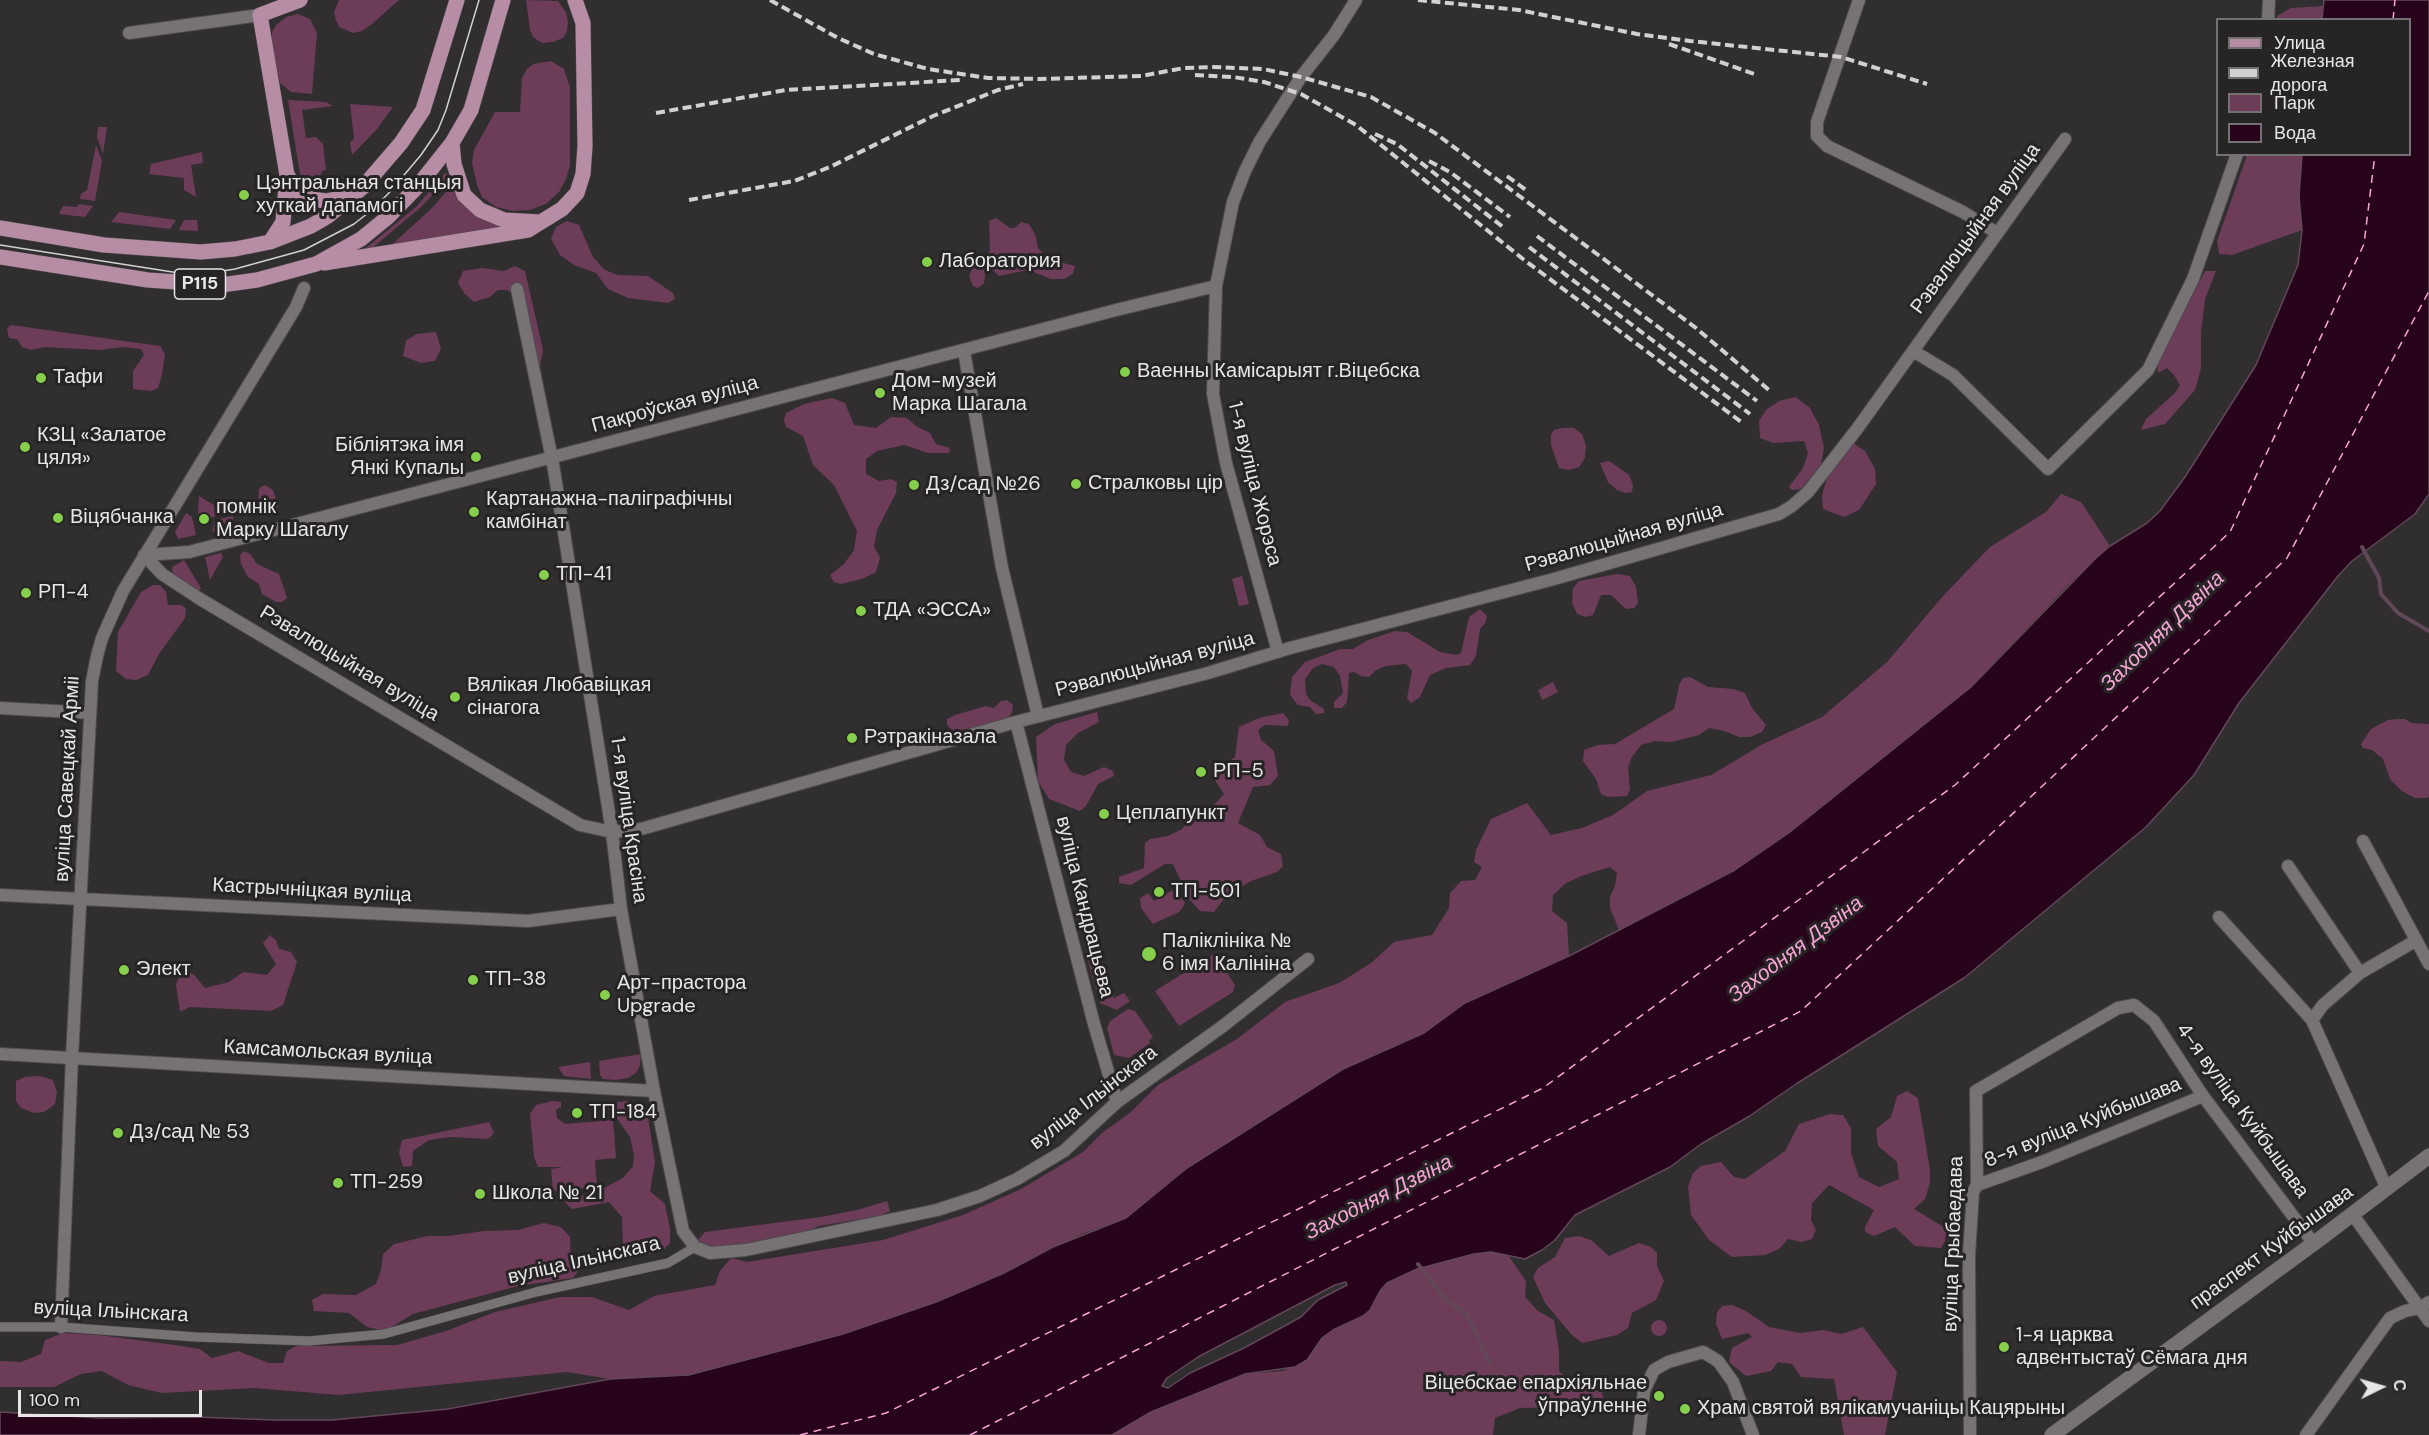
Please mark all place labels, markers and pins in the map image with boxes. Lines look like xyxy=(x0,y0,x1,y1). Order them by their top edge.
place label: Цэнтральная станцыя хуткай дапамогі xyxy=(256,172,462,219)
marker: Цэнтральная станцыя хуткай дапамогі xyxy=(237,188,251,202)
place label: Лаборатория xyxy=(939,250,1061,274)
marker: Лаборатория xyxy=(920,255,934,269)
place label: Ваенны Камісарыят г.Віцебска xyxy=(1137,360,1420,384)
marker: Ваенны Камісарыят г.Віцебска xyxy=(1118,365,1132,379)
place label: Тафи xyxy=(53,366,103,390)
place label: Дом-музей Марка Шагала xyxy=(892,370,1027,417)
marker: Тафи xyxy=(34,371,48,385)
marker: Дом-музей Марка Шагала xyxy=(873,386,887,400)
place label: КЗЦ «Залатое цяля» xyxy=(37,424,166,471)
place label: Бібліятэка імя Янкі Купалы xyxy=(335,434,464,481)
marker: КЗЦ «Залатое цяля» xyxy=(18,440,32,454)
marker: Бібліятэка імя Янкі Купалы xyxy=(469,450,483,464)
place label: Стралковы цір xyxy=(1088,472,1223,496)
place label: Дз/сад №26 xyxy=(926,473,1041,497)
marker: Стралковы цір xyxy=(1069,477,1083,491)
marker: Дз/сад №26 xyxy=(907,478,921,492)
place label: Картанажна-паліграфічны камбінат xyxy=(486,488,732,535)
place label: помнік Марку Шагалу xyxy=(216,496,349,543)
marker: Картанажна-паліграфічны камбінат xyxy=(467,505,481,519)
place label: Віцябчанка xyxy=(70,506,174,530)
marker: Віцябчанка xyxy=(51,511,65,525)
marker: помнік Марку Шагалу xyxy=(197,512,211,526)
place label: ТП-41 xyxy=(556,563,612,587)
marker: ТП-41 xyxy=(537,568,551,582)
place label: РП-4 xyxy=(38,581,89,605)
marker: РП-4 xyxy=(19,586,33,600)
place label: ТДА «ЭССА» xyxy=(873,599,991,623)
marker: ТДА «ЭССА» xyxy=(854,604,868,618)
place label: Вялікая Любавіцкая сінагога xyxy=(467,674,651,721)
marker: Вялікая Любавіцкая сінагога xyxy=(448,690,462,704)
place label: Рэтракіназала xyxy=(864,726,996,750)
marker: Рэтракіназала xyxy=(845,731,859,745)
place label: РП-5 xyxy=(1213,760,1264,784)
marker: РП-5 xyxy=(1194,765,1208,779)
place label: Цеплапункт xyxy=(1116,802,1226,826)
marker: Цеплапункт xyxy=(1097,807,1111,821)
place label: ТП-501 xyxy=(1171,880,1241,904)
marker: ТП-501 xyxy=(1152,885,1166,899)
place label: Паліклініка № 6 імя Калініна xyxy=(1162,930,1291,977)
marker: Паліклініка № 6 імя Калініна xyxy=(1140,945,1158,963)
place label: Элект xyxy=(136,958,191,982)
marker: Элект xyxy=(117,963,131,977)
place label: ТП-38 xyxy=(485,968,546,992)
place label: Арт-прастора Upgrade xyxy=(617,972,746,1019)
marker: ТП-38 xyxy=(466,973,480,987)
marker: Арт-прастора Upgrade xyxy=(598,988,612,1002)
place label: ТП-184 xyxy=(589,1101,657,1125)
marker: ТП-184 xyxy=(570,1106,584,1120)
place label: Дз/сад № 53 xyxy=(130,1121,250,1145)
marker: Дз/сад № 53 xyxy=(111,1126,125,1140)
place label: ТП-259 xyxy=(350,1171,423,1195)
marker: ТП-259 xyxy=(331,1176,345,1190)
place label: Школа № 21 xyxy=(492,1182,603,1206)
marker: Школа № 21 xyxy=(473,1187,487,1201)
place label: 1-я царква адвентыстаў Сёмага дня xyxy=(2016,1324,2248,1371)
marker: 1-я царква адвентыстаў Сёмага дня xyxy=(1997,1340,2011,1354)
place label: Віцебскае епархіяльнае ўпраўленне xyxy=(1424,1372,1647,1419)
marker: Віцебскае епархіяльнае ўпраўленне xyxy=(1652,1389,1666,1403)
place label: Храм святой вялікамучаніцы Кацярыны xyxy=(1697,1397,2065,1421)
marker: Храм святой вялікамучаніцы Кацярыны xyxy=(1678,1402,1692,1416)

